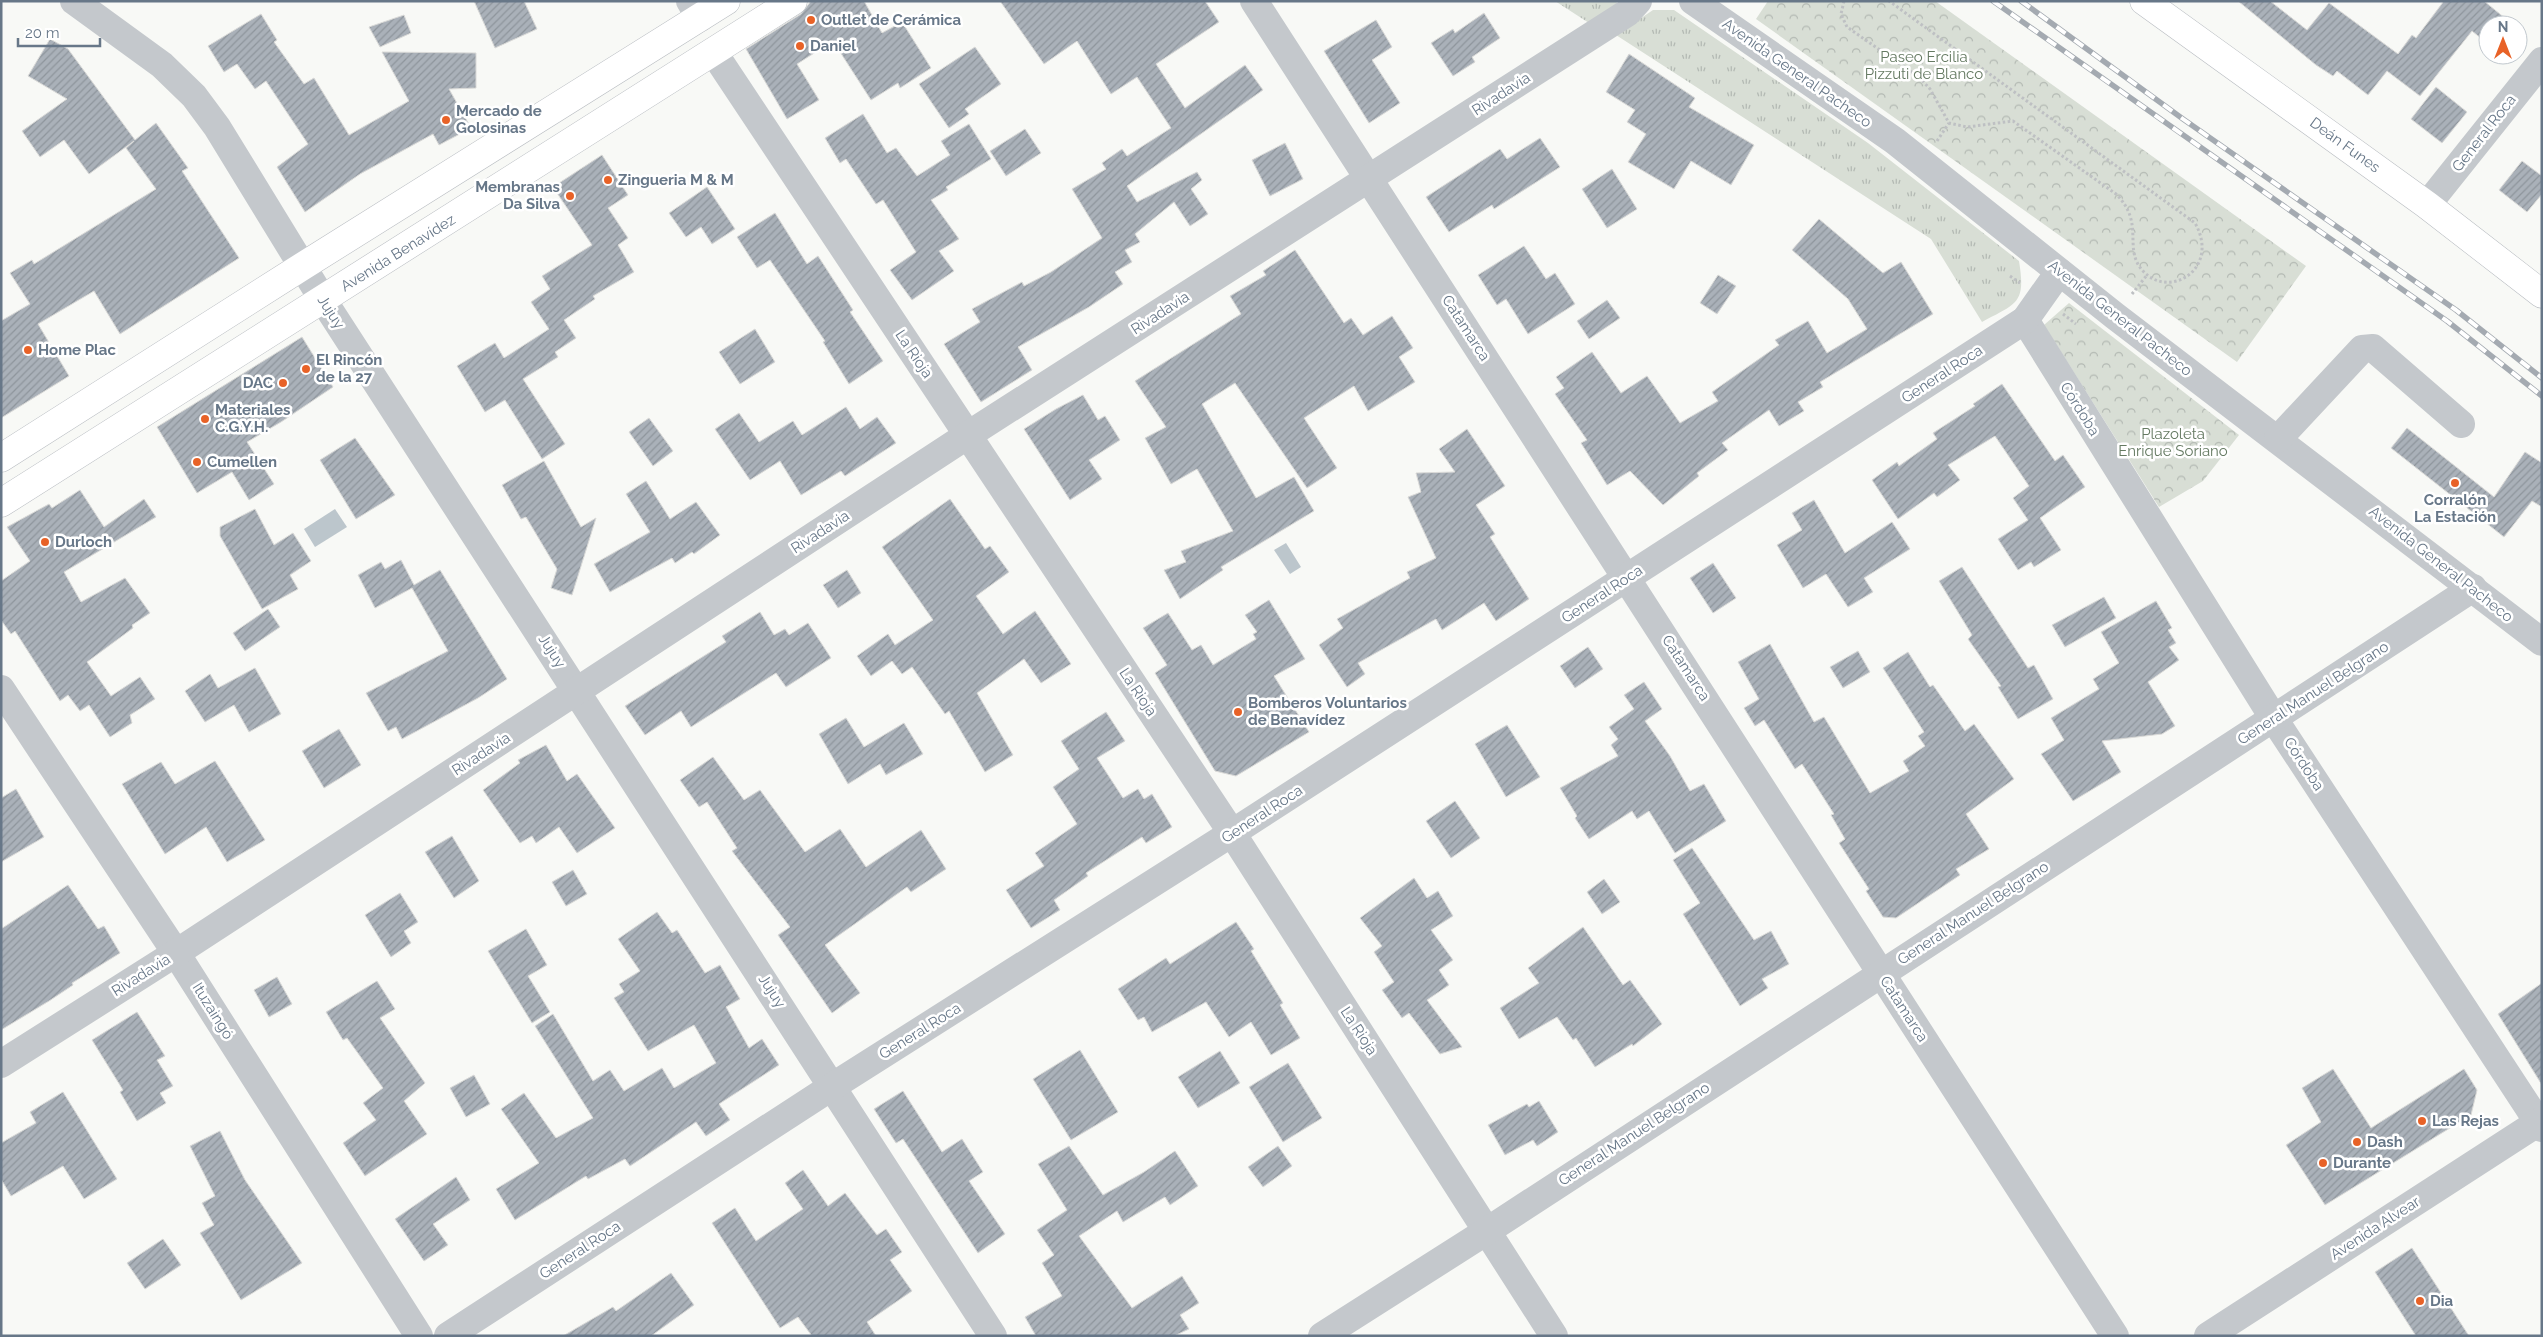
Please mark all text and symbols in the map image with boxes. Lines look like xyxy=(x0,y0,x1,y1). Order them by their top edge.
place label: Outlet de Cerámica xyxy=(821,11,961,29)
marker: Outlet de Cerámica xyxy=(805,14,817,26)
scale bar xyxy=(18,15,100,47)
street label: Avenida General Pacheco xyxy=(1719,15,1875,131)
north arrow xyxy=(2478,15,2528,65)
text: N xyxy=(2498,19,2508,35)
text: 20 m xyxy=(25,24,60,42)
place label: Daniel xyxy=(810,37,856,55)
marker: Daniel xyxy=(794,40,806,52)
park label: Paseo Ercilia Pizzuti de Blanco xyxy=(1865,48,1983,83)
street label: Rivadavia xyxy=(1469,69,1533,119)
street label: General Roca xyxy=(2448,91,2520,175)
place label: Mercado de Golosinas xyxy=(456,102,542,137)
marker: Mercado de Golosinas xyxy=(440,114,452,126)
street label: Deán Funes xyxy=(2306,114,2384,176)
place label: Zingueria M & M xyxy=(618,171,734,189)
marker: Zingueria M & M xyxy=(602,174,614,186)
place label: Membranas Da Silva xyxy=(475,178,560,213)
marker: Membranas Da Silva xyxy=(564,190,576,202)
street label: Avenida Benavídez xyxy=(337,210,459,296)
street label: Avenida General Pacheco xyxy=(2044,256,2196,380)
street label: Rivadavia xyxy=(1128,288,1192,338)
street label: Jujuy xyxy=(314,292,348,332)
street label: Catamarca xyxy=(1438,292,1494,364)
street label: La Rioja xyxy=(891,326,937,382)
place label: Home Plac xyxy=(38,341,116,359)
street label: General Roca xyxy=(1898,341,1986,407)
marker: Home Plac xyxy=(22,344,34,356)
place label: El Rincón de la 27 xyxy=(316,351,382,386)
marker: El Rincón de la 27 xyxy=(300,363,312,375)
place label: DAC xyxy=(243,374,273,392)
marker: DAC xyxy=(277,377,289,389)
street label: Córdoba xyxy=(2056,379,2104,439)
place label: Materiales C.G.Y.H. xyxy=(215,401,290,436)
marker: Materiales C.G.Y.H. xyxy=(199,413,211,425)
park label: Plazoleta Enrique Soriano xyxy=(2118,425,2228,460)
place label: Cumellen xyxy=(207,453,277,471)
marker: Cumellen xyxy=(191,456,203,468)
marker: Corralón La Estación xyxy=(2449,477,2461,489)
place label: Corralón La Estación xyxy=(2414,491,2496,526)
street label: Avenida General Pacheco xyxy=(2365,502,2517,626)
street label: Rivadavia xyxy=(788,507,852,557)
place label: Durloch xyxy=(55,533,112,551)
marker: Durloch xyxy=(39,536,51,548)
street label: General Roca xyxy=(1558,561,1646,627)
street label: Jujuy xyxy=(535,631,569,671)
street label: Catamarca xyxy=(1658,632,1714,704)
street label: General Manuel Belgrano xyxy=(2234,637,2392,749)
street label: La Rioja xyxy=(1115,664,1161,720)
place label: Bomberos Voluntarios de Benavídez xyxy=(1248,694,1407,729)
marker: Bomberos Voluntarios de Benavídez xyxy=(1232,706,1244,718)
street label: Rivadavia xyxy=(449,729,513,779)
street label: Córdoba xyxy=(2280,734,2328,794)
street label: General Roca xyxy=(1218,781,1306,847)
street label: General Manuel Belgrano xyxy=(1894,857,2052,969)
street label: Rivadavia xyxy=(108,950,174,1000)
street label: Jujuy xyxy=(755,971,789,1011)
street label: Catamarca xyxy=(1876,973,1932,1045)
street label: Ituzaingó xyxy=(189,979,237,1043)
street label: General Roca xyxy=(876,999,964,1063)
street label: La Rioja xyxy=(1337,1003,1381,1059)
street label: General Manuel Belgrano xyxy=(1555,1078,1713,1190)
place label: Las Rejas xyxy=(2432,1112,2499,1130)
marker: Las Rejas xyxy=(2416,1115,2428,1127)
place label: Dash xyxy=(2367,1133,2403,1151)
marker: Dash xyxy=(2351,1136,2363,1148)
place label: Durante xyxy=(2333,1154,2391,1172)
marker: Durante xyxy=(2317,1157,2329,1169)
street label: Avenida Alvear xyxy=(2327,1192,2424,1264)
street label: General Roca xyxy=(536,1217,624,1283)
place label: Dia xyxy=(2430,1292,2454,1310)
marker: Dia xyxy=(2414,1295,2426,1307)

